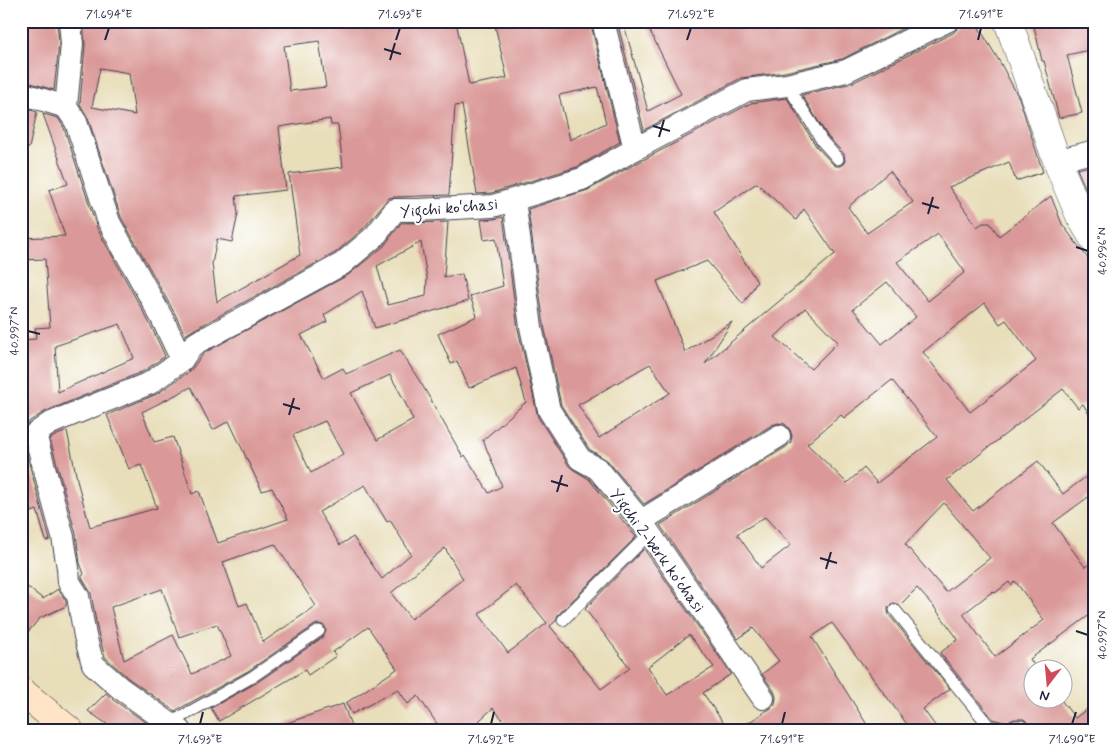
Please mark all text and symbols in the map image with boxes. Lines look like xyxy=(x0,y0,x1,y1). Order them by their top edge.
text: 71.694°E xyxy=(86,7,132,23)
text: 71.693°E xyxy=(378,7,422,23)
text: 71.692°E xyxy=(668,7,714,23)
text: 71.691°E xyxy=(959,7,1003,23)
street label: Yigchi koʻchasi xyxy=(400,194,499,224)
text: 40.996°N xyxy=(1095,227,1111,275)
text: 40.997°N xyxy=(7,307,23,355)
street label: Yigchi 2-berk koʻchasi xyxy=(604,485,709,618)
text: 40.997°N xyxy=(1095,611,1111,659)
north arrow xyxy=(1024,660,1074,710)
text: N xyxy=(1038,686,1052,705)
text: 71.693°E xyxy=(178,732,222,748)
text: 71.692°E xyxy=(468,732,514,748)
text: 71.691°E xyxy=(760,732,804,748)
text: 71.690°E xyxy=(1049,732,1095,748)

